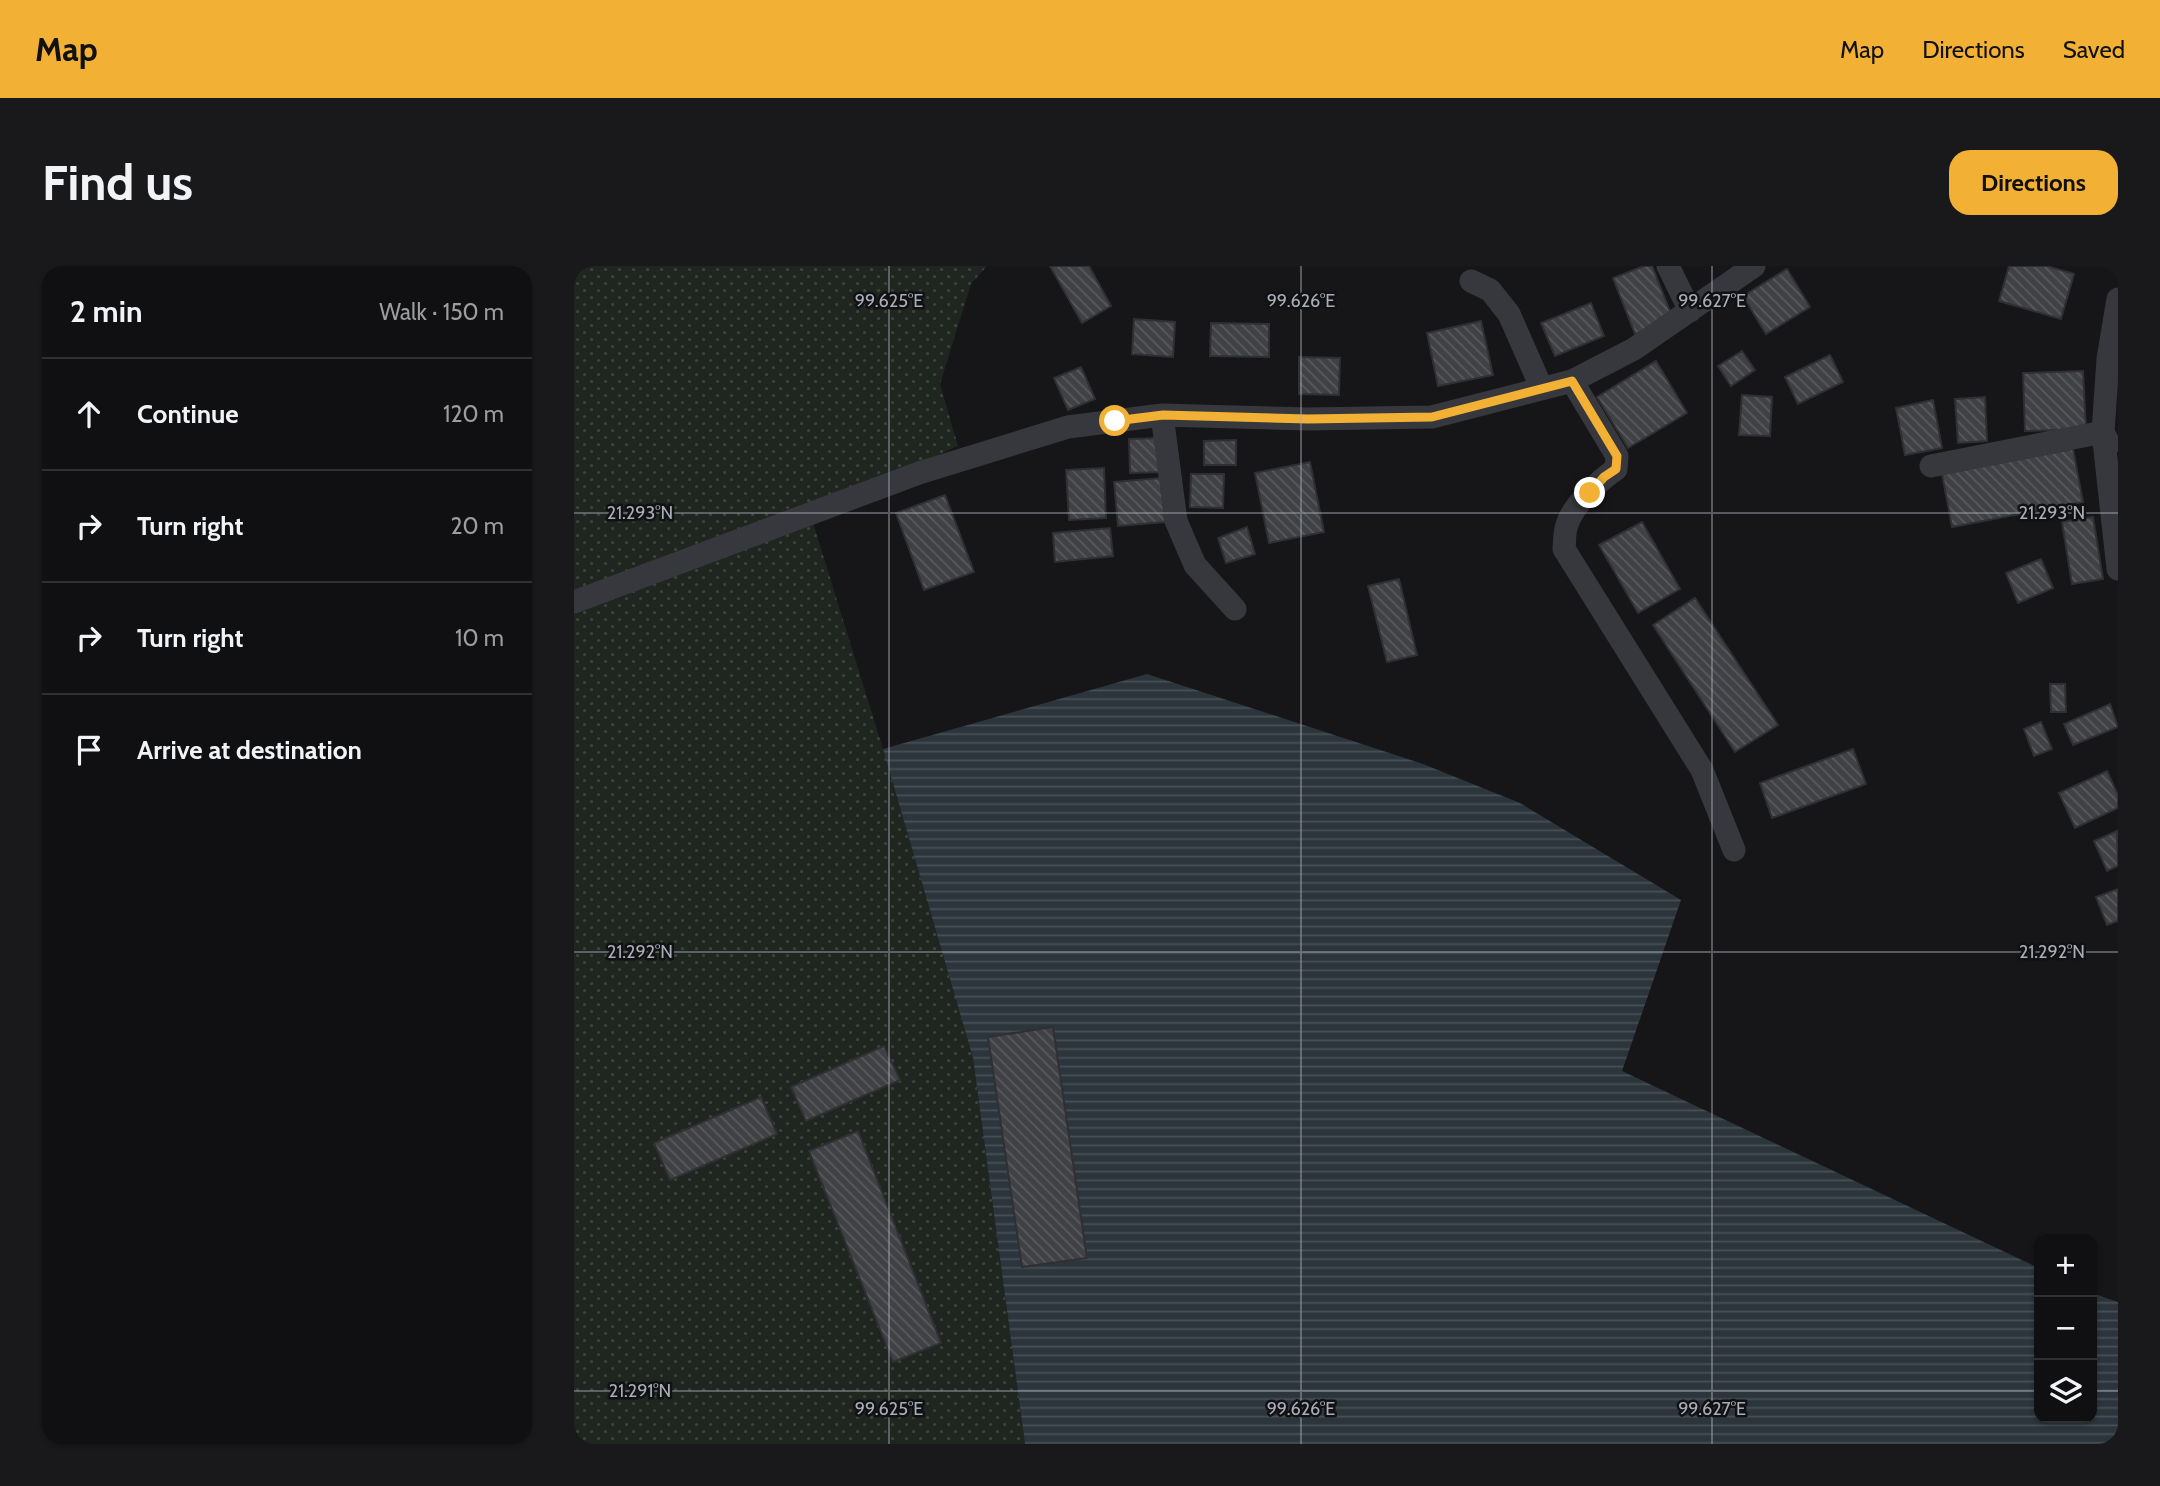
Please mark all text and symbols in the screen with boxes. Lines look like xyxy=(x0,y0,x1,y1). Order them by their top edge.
text: Map xyxy=(35,29,98,69)
text: Map xyxy=(1840,35,1884,64)
text: Directions xyxy=(1922,35,2025,64)
text: Saved xyxy=(2063,35,2125,64)
button: Directions xyxy=(1949,150,2118,215)
text: Find us xyxy=(42,153,193,212)
text: 99.625°E xyxy=(855,290,923,312)
text: 99.626°E xyxy=(1267,290,1335,312)
text: 99.627°E xyxy=(1678,290,1746,312)
text: 2 min xyxy=(70,293,142,330)
text: Walk · 150 m xyxy=(379,298,504,326)
icon: ahead xyxy=(70,395,108,433)
text: Continue xyxy=(137,398,239,430)
text: 120 m xyxy=(443,400,504,428)
route start xyxy=(1099,405,1130,436)
route end xyxy=(1574,477,1605,508)
text: 21.293°N xyxy=(607,502,673,524)
text: 21.293°N xyxy=(2019,502,2085,524)
icon: right xyxy=(70,507,108,545)
text: Turn right xyxy=(137,510,243,542)
text: 20 m xyxy=(451,512,504,540)
icon: right xyxy=(70,619,108,657)
text: Turn right xyxy=(137,622,243,654)
text: 10 m xyxy=(455,624,504,652)
icon: arrive xyxy=(70,731,108,769)
text: Arrive at destination xyxy=(137,734,362,766)
text: 21.292°N xyxy=(607,941,673,963)
text: 21.292°N xyxy=(2019,941,2085,963)
map controls xyxy=(2034,1234,2097,1423)
button: + xyxy=(2034,1234,2097,1297)
button: − xyxy=(2034,1297,2097,1360)
button: layers xyxy=(2034,1360,2097,1423)
text: 21.291°N xyxy=(609,1380,671,1402)
text: 99.625°E xyxy=(855,1398,923,1420)
text: 99.626°E xyxy=(1267,1398,1335,1420)
text: 99.627°E xyxy=(1678,1398,1746,1420)

